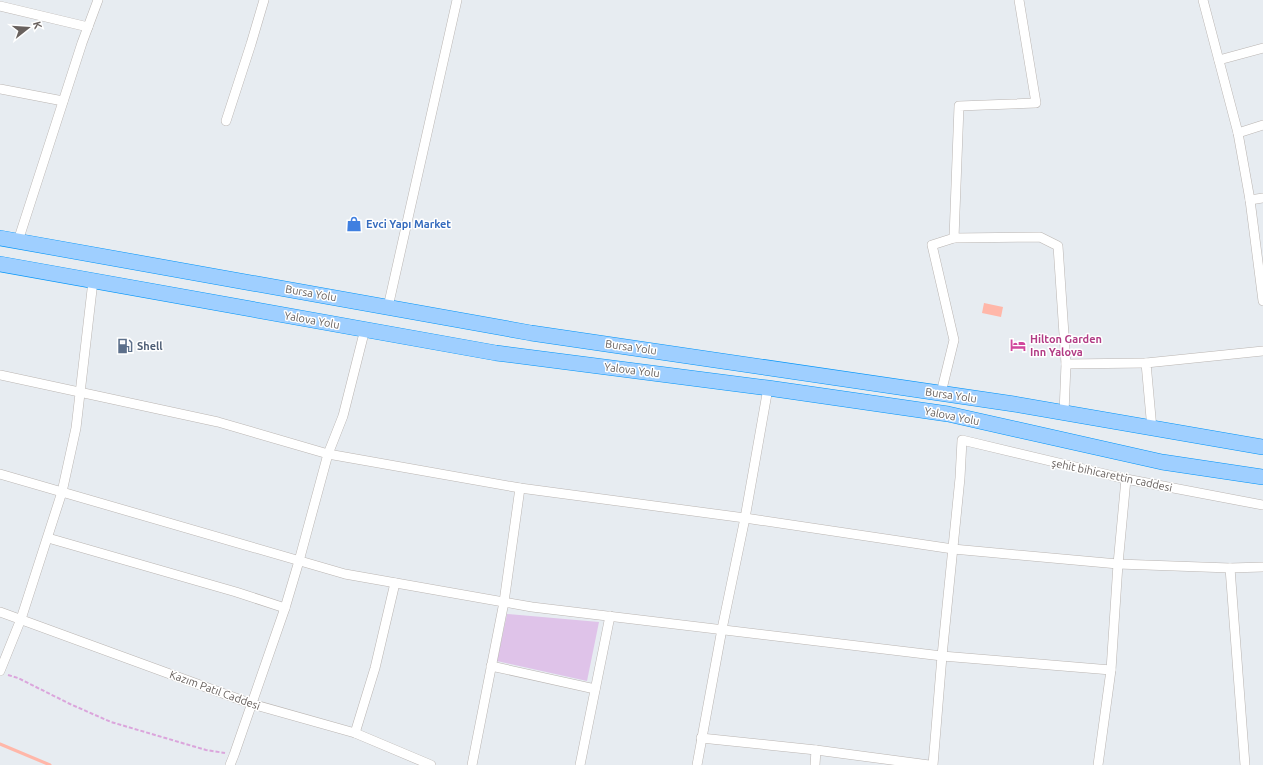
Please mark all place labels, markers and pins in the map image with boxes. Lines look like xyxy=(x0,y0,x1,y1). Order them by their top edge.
shop icon: Evci Yapı Market xyxy=(345,215,363,233)
place label: Evci Yapı Market xyxy=(366,218,451,230)
place label: Hilton Garden Inn Yalova xyxy=(1030,333,1102,358)
hotel icon: Hilton Garden Inn Yalova xyxy=(1009,336,1027,354)
fuel station icon: Shell xyxy=(116,337,134,355)
place label: Shell xyxy=(137,340,163,352)

